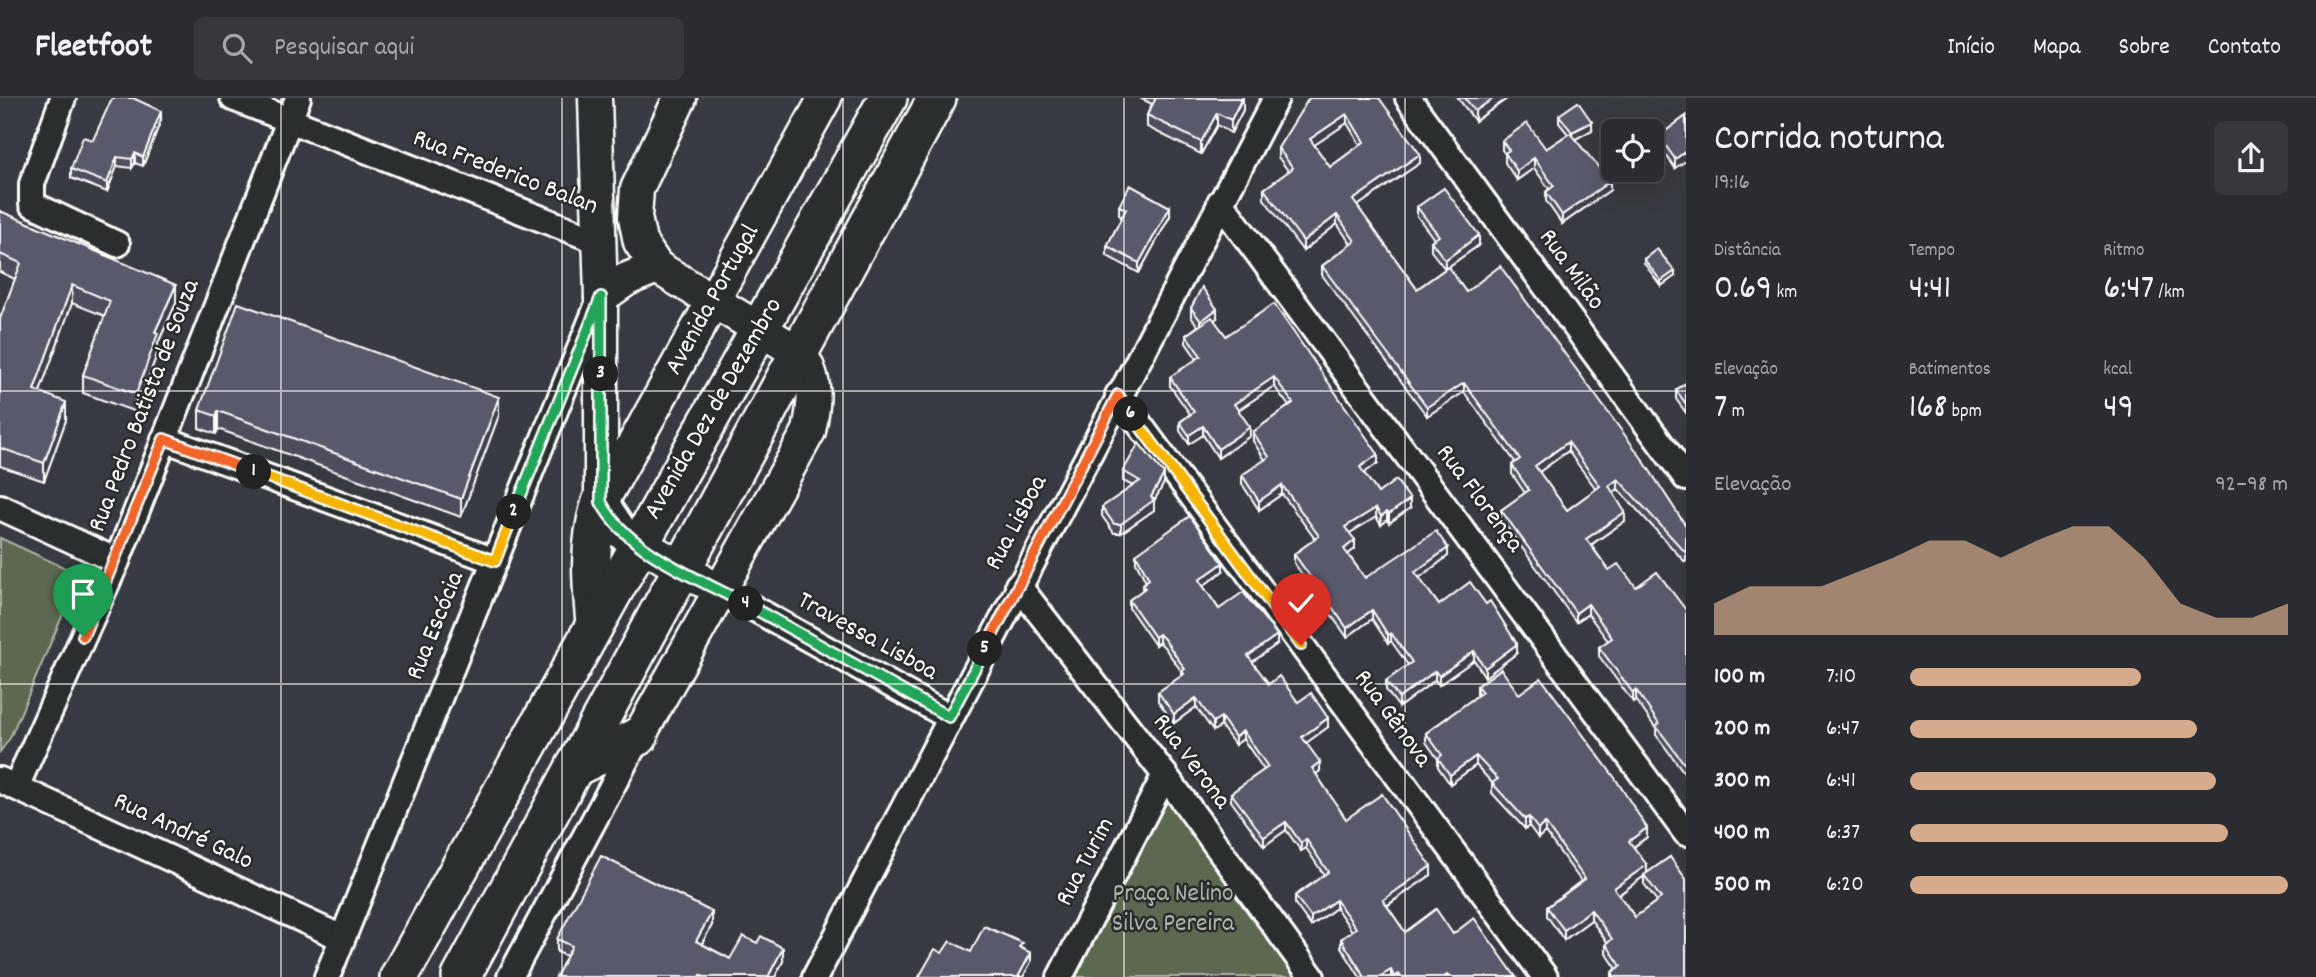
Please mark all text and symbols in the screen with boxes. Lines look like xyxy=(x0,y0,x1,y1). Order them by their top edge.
search box xyxy=(194,17,684,80)
text: Fleetfoot xyxy=(35,25,152,72)
icon: search xyxy=(218,29,256,67)
text: Pesquisar aqui xyxy=(274,30,414,67)
text: Início xyxy=(1947,31,1995,65)
text: Mapa xyxy=(2033,31,2081,65)
text: Sobre xyxy=(2119,31,2170,65)
text: Contato xyxy=(2208,31,2281,65)
text: Corrida noturna xyxy=(1714,113,1944,168)
map controls xyxy=(1601,119,1664,182)
button: locate xyxy=(1601,119,1664,182)
street label: Rua Frederico Balan xyxy=(407,121,603,225)
button: share xyxy=(2214,121,2288,195)
text: 19:16 xyxy=(1714,167,1750,200)
street label: Avenida Portugal xyxy=(656,218,770,382)
street label: Rua Milão xyxy=(1529,222,1613,318)
text: Distância xyxy=(1714,238,1781,265)
text: Tempo xyxy=(1909,238,1955,265)
text: Ritmo xyxy=(2103,238,2145,265)
text: 0.69 xyxy=(1714,265,1772,315)
text: 4:41 xyxy=(1909,265,1951,315)
text: 6:47 xyxy=(2103,265,2154,315)
street label: Rua Pedro Batista de Souza xyxy=(80,273,211,538)
text: km xyxy=(1772,280,1797,307)
text: /km xyxy=(2154,280,2185,307)
street label: Avenida Dez de Dezembro xyxy=(635,291,793,527)
pin: 3 xyxy=(584,356,618,392)
text: Elevação xyxy=(1714,357,1778,384)
text: Batimentos xyxy=(1909,357,1991,384)
text: kcal xyxy=(2103,357,2132,384)
text: 3 xyxy=(596,360,605,387)
text: 7 xyxy=(1714,384,1727,434)
text: 168 xyxy=(1909,384,1948,434)
text: 49 xyxy=(2103,384,2134,434)
pin: 6 xyxy=(1114,396,1148,432)
text: m xyxy=(1727,399,1745,426)
text: bpm xyxy=(1948,399,1982,426)
text: 6 xyxy=(1126,400,1135,427)
street label: Rua Florença xyxy=(1426,437,1533,562)
pin: 1 xyxy=(236,454,272,490)
text: 1 xyxy=(251,458,256,485)
street label: Rua Lisboa xyxy=(976,468,1058,577)
text: Elevação xyxy=(1714,469,1791,502)
text: 92–98 m xyxy=(2215,469,2288,502)
pin: 2 xyxy=(496,494,532,530)
text: 2 xyxy=(509,498,518,525)
pin xyxy=(53,564,113,636)
street label: Rua Escócia xyxy=(397,565,475,686)
pin xyxy=(1271,573,1331,645)
icon: arrive xyxy=(64,575,102,613)
street label: Travessa Lisboa xyxy=(790,583,945,691)
icon: check xyxy=(1282,584,1320,622)
pin: 4 xyxy=(728,587,764,622)
text: 4 xyxy=(742,590,749,617)
pin: 5 xyxy=(968,632,1002,666)
text: 5 xyxy=(980,635,989,662)
text: 100 m xyxy=(1714,661,1765,694)
text: 7:10 xyxy=(1826,661,1856,694)
street label: Rua Gênova xyxy=(1344,662,1441,776)
street label: Rua Verona xyxy=(1143,706,1240,818)
text: 200 m xyxy=(1714,713,1770,746)
text: 6:47 xyxy=(1826,713,1859,746)
text: 300 m xyxy=(1714,765,1770,798)
text: 6:41 xyxy=(1826,765,1856,798)
street label: Rua André Galo xyxy=(107,783,259,881)
street label: Rua Turim xyxy=(1047,811,1125,913)
text: 400 m xyxy=(1714,817,1770,850)
text: 6:37 xyxy=(1826,817,1860,850)
text: 500 m xyxy=(1714,869,1771,902)
text: 6:20 xyxy=(1826,869,1864,902)
park label: Praça Nelino Silva Pereira xyxy=(1112,876,1235,943)

